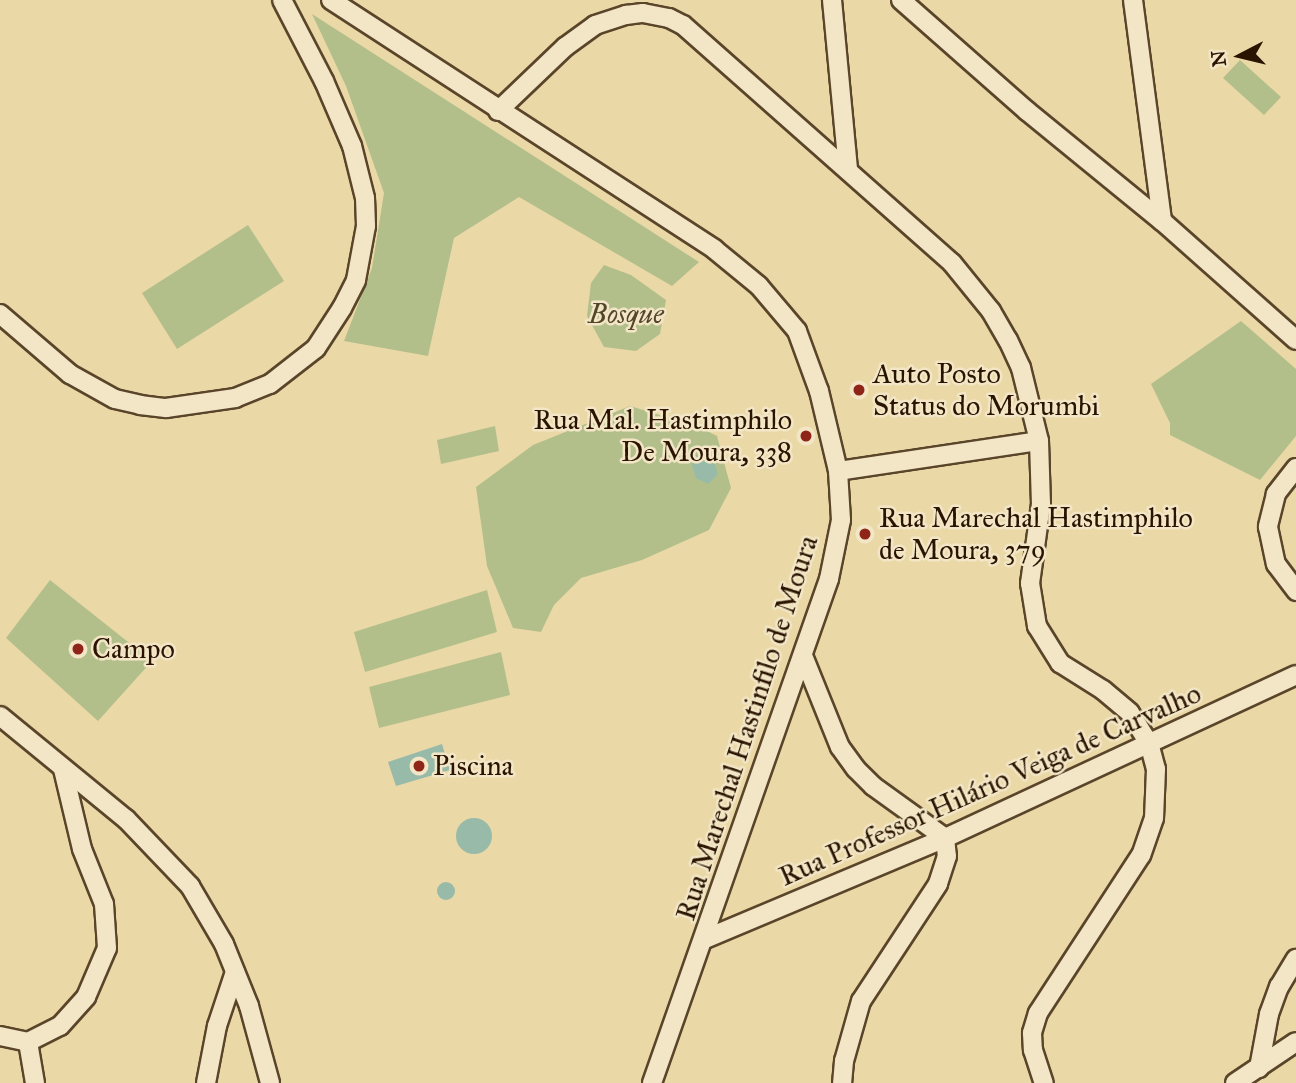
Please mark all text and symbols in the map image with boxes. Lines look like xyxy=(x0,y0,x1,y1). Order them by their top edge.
north arrow xyxy=(1205,21,1275,91)
text: N xyxy=(1206,49,1231,68)
park label: Bosque xyxy=(588,297,664,331)
place label: Auto Posto Status do Morumbi xyxy=(873,357,1099,423)
marker: Auto Posto Status do Morumbi xyxy=(851,382,867,398)
place label: Rua Mal. Hastimphilo De Moura, 338 xyxy=(533,403,792,469)
marker: Rua Mal. Hastimphilo De Moura, 338 xyxy=(798,428,814,444)
place label: Rua Marechal Hastimphilo de Moura, 379 xyxy=(879,501,1193,567)
marker: Rua Marechal Hastimphilo de Moura, 379 xyxy=(857,526,873,542)
street label: Rua Marechal Hastinfilo de Moura xyxy=(669,531,825,925)
place label: Campo xyxy=(92,632,175,666)
marker: Campo xyxy=(70,641,86,657)
street label: Rua Professor Hilário Veiga de Carvalho xyxy=(774,676,1206,894)
place label: Piscina xyxy=(433,749,513,783)
marker: Piscina xyxy=(411,758,427,774)

